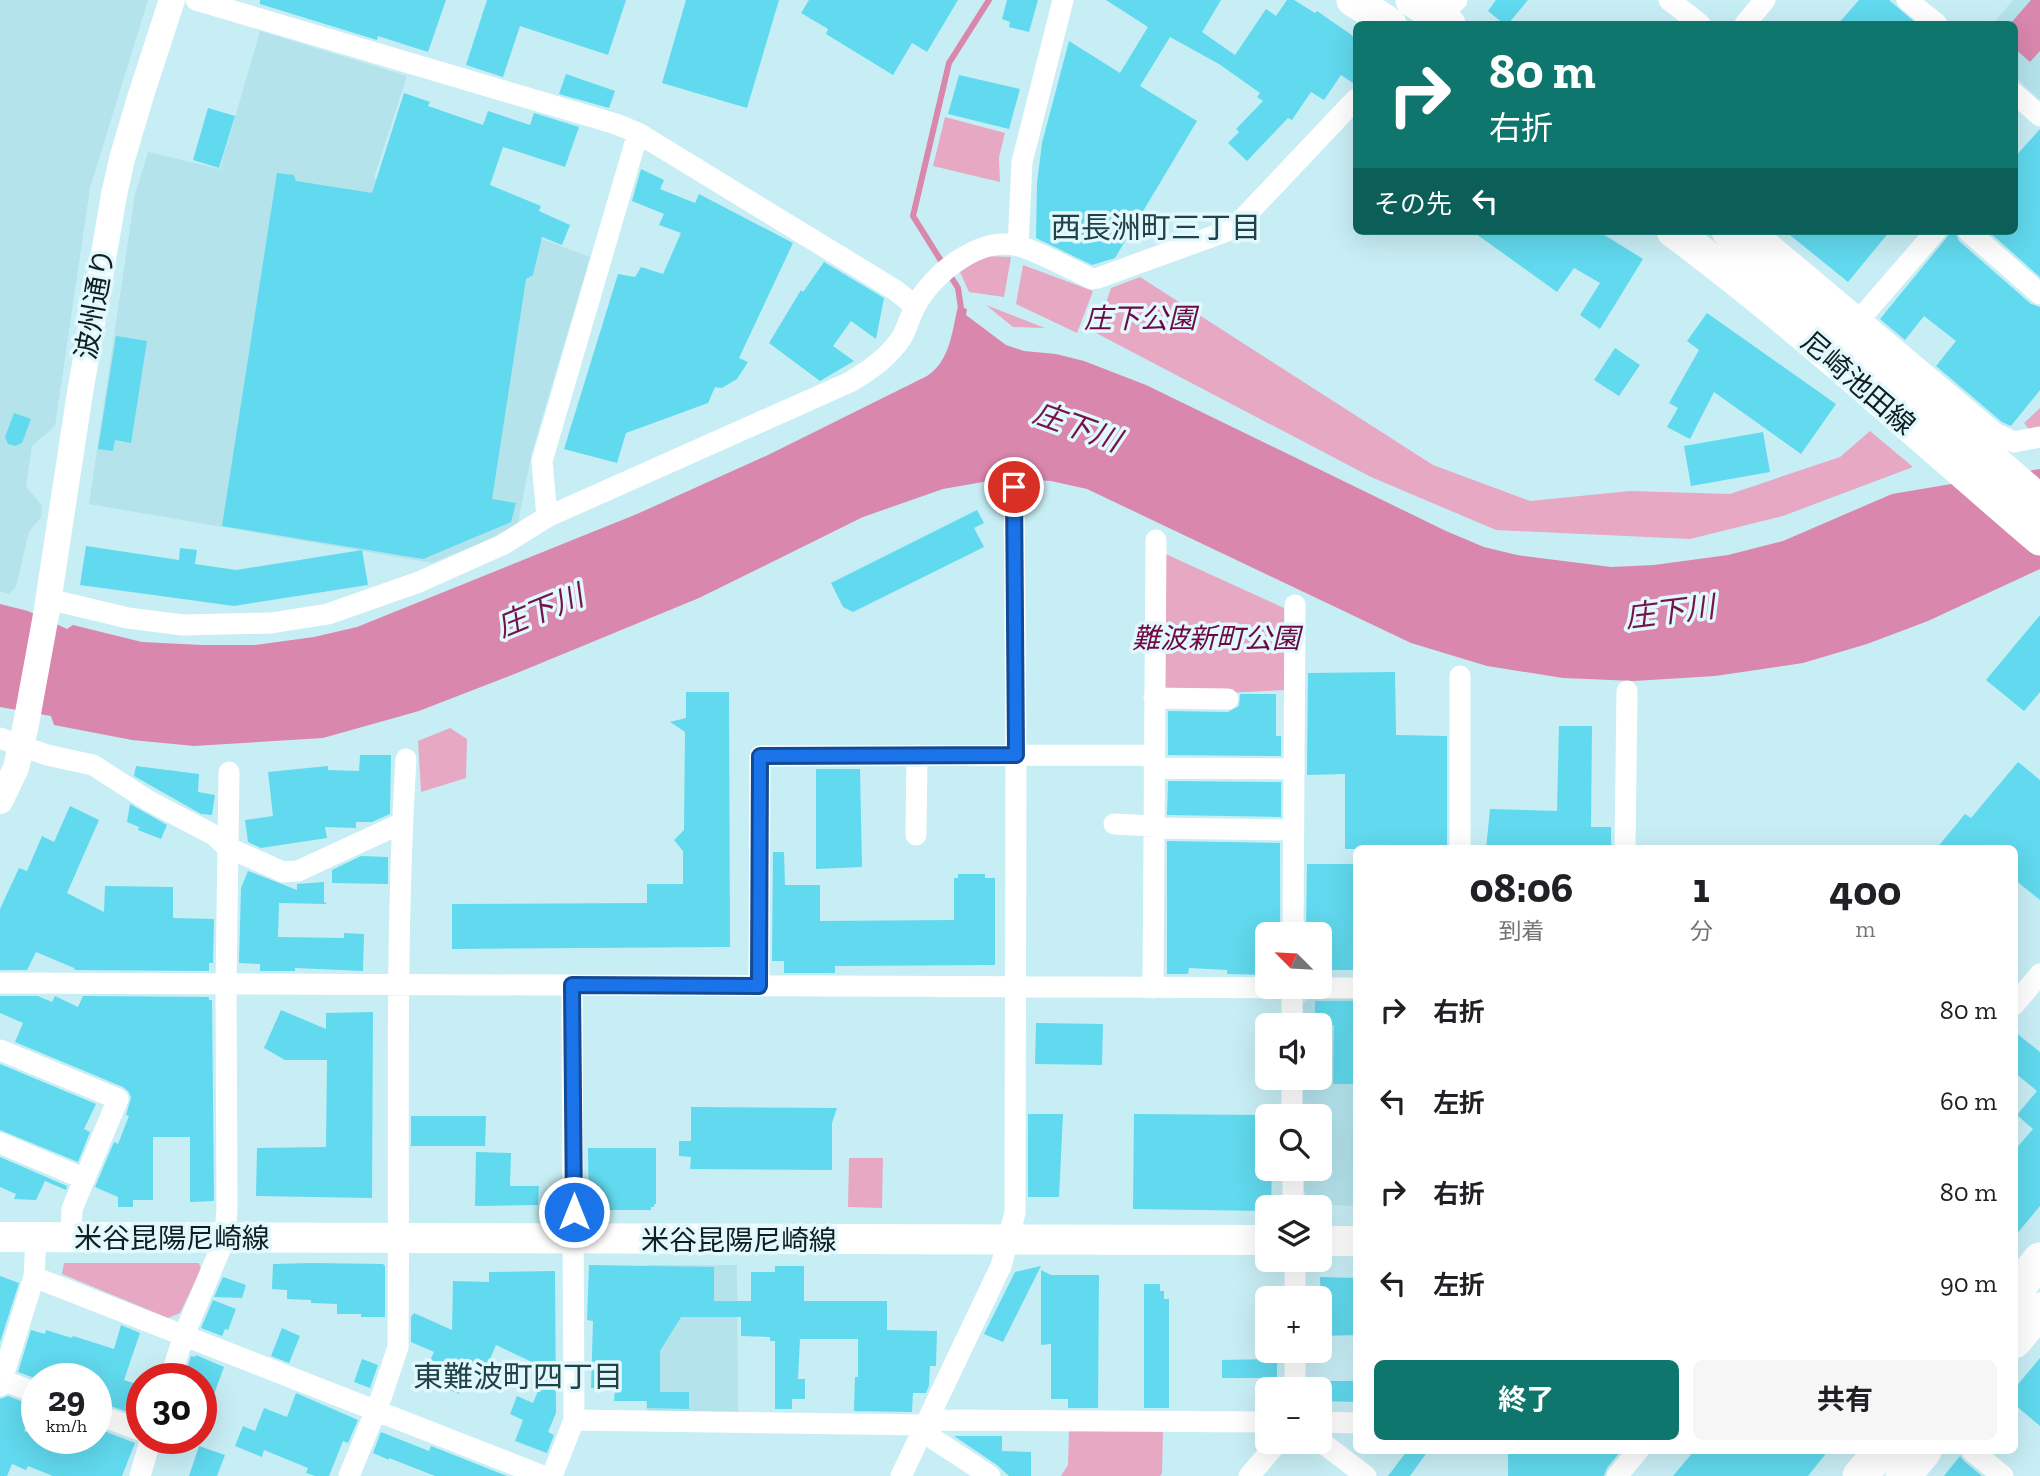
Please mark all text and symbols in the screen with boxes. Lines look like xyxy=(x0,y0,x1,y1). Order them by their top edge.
text: 80 m xyxy=(1489,42,1596,101)
icon: right xyxy=(1374,49,1465,140)
text: 右折 xyxy=(1489,109,1553,147)
icon: left xyxy=(1466,182,1504,220)
text: その先 xyxy=(1374,188,1452,220)
district label: 西長洲町三丁目 xyxy=(1051,210,1261,246)
street label: 波州通り xyxy=(69,246,121,362)
park label: 庄下公園 xyxy=(1084,302,1200,335)
street label: 尼崎池田線 xyxy=(1794,325,1922,441)
water label: 庄下川 xyxy=(1029,395,1128,460)
pin xyxy=(984,457,1044,517)
icon: arrive xyxy=(995,468,1033,506)
water label: 庄下川 xyxy=(492,576,591,645)
water label: 庄下川 xyxy=(1623,588,1720,635)
park label: 難波新町公園 xyxy=(1132,622,1304,655)
text: 08:06 xyxy=(1469,862,1573,913)
text: 1 xyxy=(1693,862,1710,913)
text: 400 xyxy=(1829,865,1902,916)
text: m xyxy=(1855,915,1875,943)
text: 到着 xyxy=(1498,917,1544,945)
text: 分 xyxy=(1690,917,1713,945)
north arrow xyxy=(1255,922,1332,999)
map controls xyxy=(1255,922,1332,1454)
icon: right xyxy=(1374,991,1412,1029)
text: 80 m xyxy=(1940,994,1997,1026)
text: 右折 xyxy=(1433,996,1485,1028)
button: sound xyxy=(1255,1013,1332,1090)
icon: left xyxy=(1374,1082,1412,1120)
text: 60 m xyxy=(1940,1085,1997,1117)
text: 左折 xyxy=(1433,1087,1485,1119)
button: search xyxy=(1255,1104,1332,1181)
icon: right xyxy=(1374,1173,1412,1211)
position arrow xyxy=(537,1175,611,1249)
text: 80 m xyxy=(1940,1176,1997,1208)
text: 右折 xyxy=(1433,1178,1485,1210)
button: layers xyxy=(1255,1195,1332,1272)
street label: 米谷昆陽尼崎線 xyxy=(74,1222,270,1255)
street label: 米谷昆陽尼崎線 xyxy=(641,1224,837,1257)
icon: left xyxy=(1374,1264,1412,1302)
text: 90 m xyxy=(1940,1267,1997,1299)
text: 左折 xyxy=(1433,1269,1485,1301)
button: + xyxy=(1255,1286,1332,1363)
district label: 東難波町四丁目 xyxy=(413,1359,623,1395)
button: 終了 xyxy=(1374,1360,1679,1440)
button: 共有 xyxy=(1693,1360,1997,1440)
speed limit sign: 30 xyxy=(126,1363,217,1454)
button: − xyxy=(1255,1377,1332,1454)
text: 29 xyxy=(48,1378,85,1420)
text: km/h xyxy=(46,1415,87,1437)

